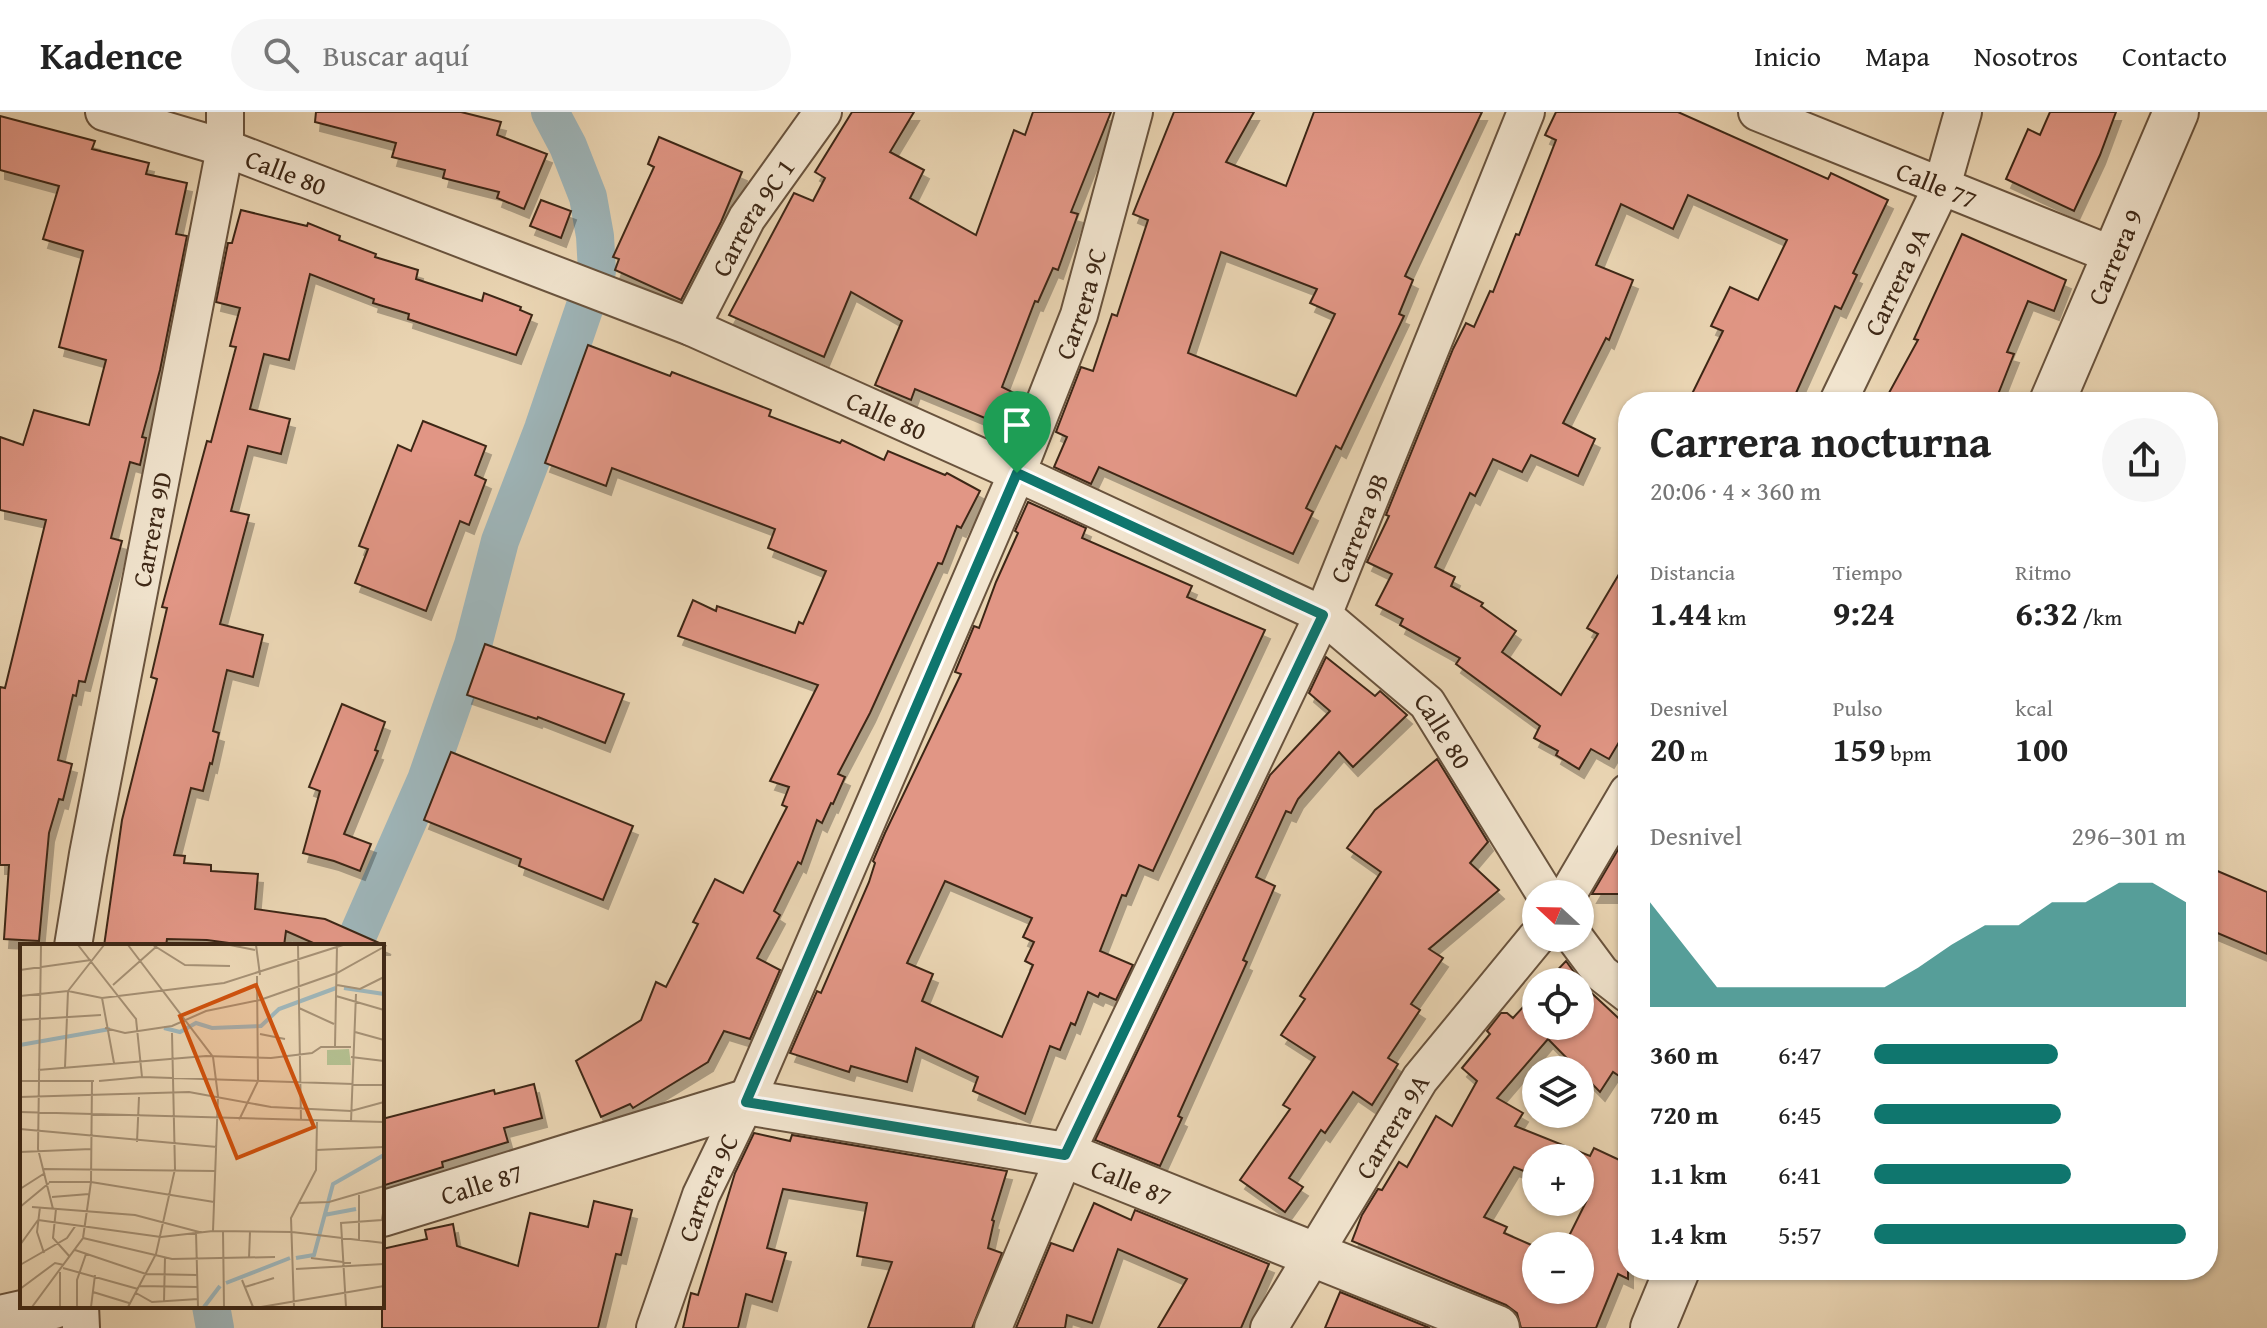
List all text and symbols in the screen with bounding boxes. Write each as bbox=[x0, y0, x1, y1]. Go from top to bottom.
search box bbox=[231, 19, 791, 91]
text: Kadence bbox=[40, 27, 183, 83]
icon: search bbox=[259, 33, 303, 77]
text: Buscar aquí bbox=[323, 33, 469, 77]
text: Inicio bbox=[1754, 35, 1821, 76]
text: Mapa bbox=[1865, 35, 1930, 76]
text: Nosotros bbox=[1974, 35, 2078, 76]
text: Contacto bbox=[2122, 35, 2227, 76]
street label: Calle 80 bbox=[240, 138, 333, 205]
street label: Carrera 9C 1 bbox=[701, 150, 804, 283]
street label: Calle 77 bbox=[1891, 151, 1983, 218]
street label: Carrera 9 bbox=[2076, 203, 2152, 311]
street label: Carrera 9A bbox=[1853, 220, 1939, 342]
street label: Carrera 9C bbox=[1044, 244, 1116, 365]
street label: Calle 80 bbox=[840, 380, 933, 450]
pin bbox=[983, 391, 1051, 473]
icon: arrive bbox=[995, 403, 1039, 447]
text: Carrera nocturna bbox=[1650, 409, 1991, 473]
button: share bbox=[2102, 418, 2186, 502]
street label: Carrera 9B bbox=[1319, 467, 1398, 589]
street label: Carrera 9D bbox=[121, 468, 181, 590]
text: 20:06 · 4 × 360 m bbox=[1650, 471, 1821, 510]
text: Distancia bbox=[1650, 556, 1735, 588]
text: Tiempo bbox=[1833, 556, 1903, 588]
text: Ritmo bbox=[2015, 556, 2071, 588]
text: 1.44 bbox=[1650, 588, 1712, 637]
text: 9:24 bbox=[1833, 588, 1895, 637]
text: 6:32 bbox=[2015, 588, 2078, 637]
text: km bbox=[1712, 601, 1746, 633]
text: /km bbox=[2078, 601, 2122, 633]
street label: Calle 80 bbox=[1407, 681, 1482, 776]
text: Desnivel bbox=[1650, 692, 1728, 724]
text: Pulso bbox=[1833, 692, 1883, 724]
text: kcal bbox=[2015, 692, 2053, 724]
text: 20 bbox=[1650, 724, 1685, 773]
text: 159 bbox=[1833, 724, 1886, 773]
text: 100 bbox=[2015, 724, 2068, 773]
text: m bbox=[1685, 737, 1708, 769]
text: bpm bbox=[1886, 737, 1932, 769]
text: Desnivel bbox=[1650, 816, 1742, 855]
text: 296–301 m bbox=[2072, 816, 2186, 855]
north arrow bbox=[1522, 880, 1594, 952]
map controls bbox=[1522, 880, 1594, 1304]
inset map bbox=[20, 944, 384, 1308]
button: locate bbox=[1522, 968, 1594, 1040]
text: 360 m bbox=[1650, 1035, 1718, 1074]
text: 6:47 bbox=[1778, 1035, 1822, 1074]
button: layers bbox=[1522, 1056, 1594, 1128]
street label: Carrera 9A bbox=[1344, 1066, 1438, 1186]
text: 720 m bbox=[1650, 1095, 1718, 1134]
text: 6:45 bbox=[1778, 1095, 1822, 1134]
street label: Carrera 9C bbox=[667, 1126, 748, 1247]
button: + bbox=[1522, 1144, 1594, 1216]
street label: Calle 87 bbox=[1085, 1148, 1178, 1215]
street label: Calle 87 bbox=[435, 1152, 527, 1214]
text: 1.1 km bbox=[1650, 1155, 1727, 1194]
text: 6:41 bbox=[1778, 1155, 1822, 1194]
text: 1.4 km bbox=[1650, 1215, 1727, 1254]
text: 5:57 bbox=[1778, 1215, 1822, 1254]
button: − bbox=[1522, 1232, 1594, 1304]

